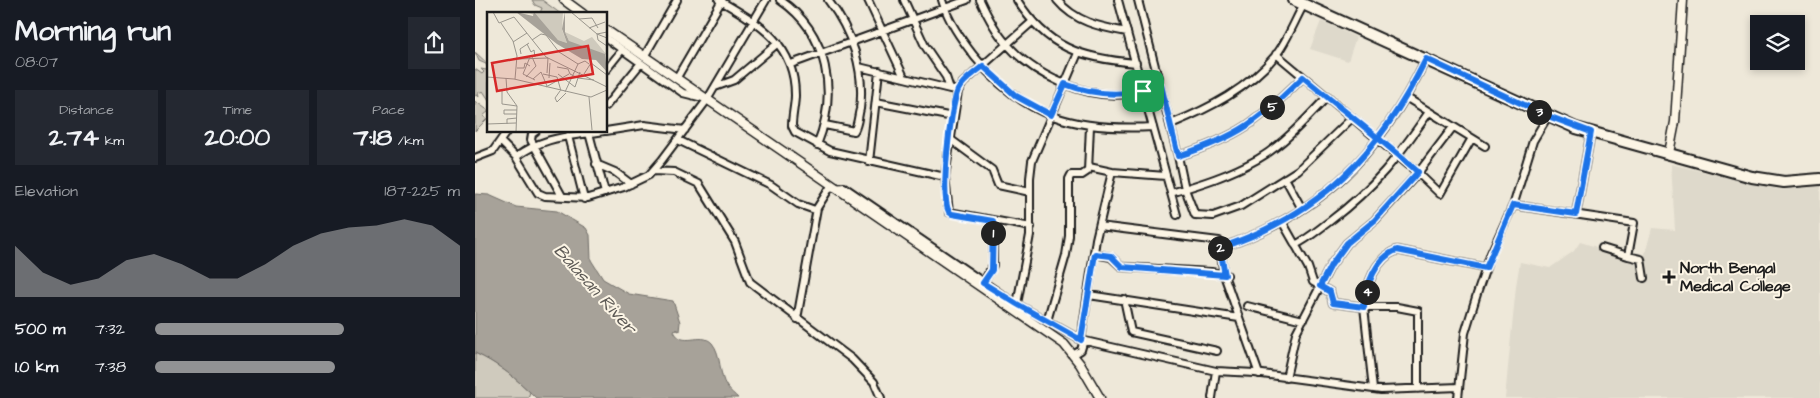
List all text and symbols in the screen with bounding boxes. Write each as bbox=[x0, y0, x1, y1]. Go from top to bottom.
text: Morning run bbox=[15, 12, 171, 51]
inset map bbox=[487, 12, 607, 132]
map controls bbox=[1750, 15, 1805, 70]
button: layers bbox=[1750, 15, 1805, 70]
button: share bbox=[408, 17, 460, 69]
text: 08:07 bbox=[15, 51, 58, 73]
pin bbox=[1122, 70, 1164, 112]
icon: arrive bbox=[1129, 77, 1157, 105]
pin: 5 bbox=[1259, 94, 1285, 120]
text: 5 bbox=[1268, 97, 1277, 117]
text: Distance bbox=[59, 100, 114, 120]
text: Time bbox=[223, 100, 252, 120]
text: Pace bbox=[372, 100, 405, 120]
pin: 3 bbox=[1527, 100, 1551, 124]
text: 3 bbox=[1536, 102, 1543, 122]
text: 2.74 bbox=[49, 120, 99, 155]
text: 20:00 bbox=[205, 120, 270, 155]
text: 7:18 bbox=[353, 120, 392, 155]
text: km bbox=[99, 131, 124, 151]
text: /km bbox=[392, 131, 424, 151]
text: Elevation bbox=[15, 180, 78, 202]
text: 187–225 m bbox=[384, 180, 460, 202]
pin: 1 bbox=[981, 220, 1005, 246]
text: 1 bbox=[993, 223, 994, 243]
pin: 2 bbox=[1207, 236, 1233, 260]
text: 2 bbox=[1216, 238, 1225, 258]
water label: Balasan River bbox=[548, 239, 643, 341]
place label: North Bengal Medical College bbox=[1680, 257, 1791, 299]
marker: North Bengal Medical College bbox=[1662, 270, 1676, 284]
pin: 4 bbox=[1355, 280, 1379, 304]
text: 4 bbox=[1363, 282, 1372, 302]
text: 500 m bbox=[15, 318, 65, 340]
text: 7:32 bbox=[95, 318, 125, 340]
text: 1.0 km bbox=[15, 356, 58, 378]
text: 7:38 bbox=[95, 356, 126, 378]

